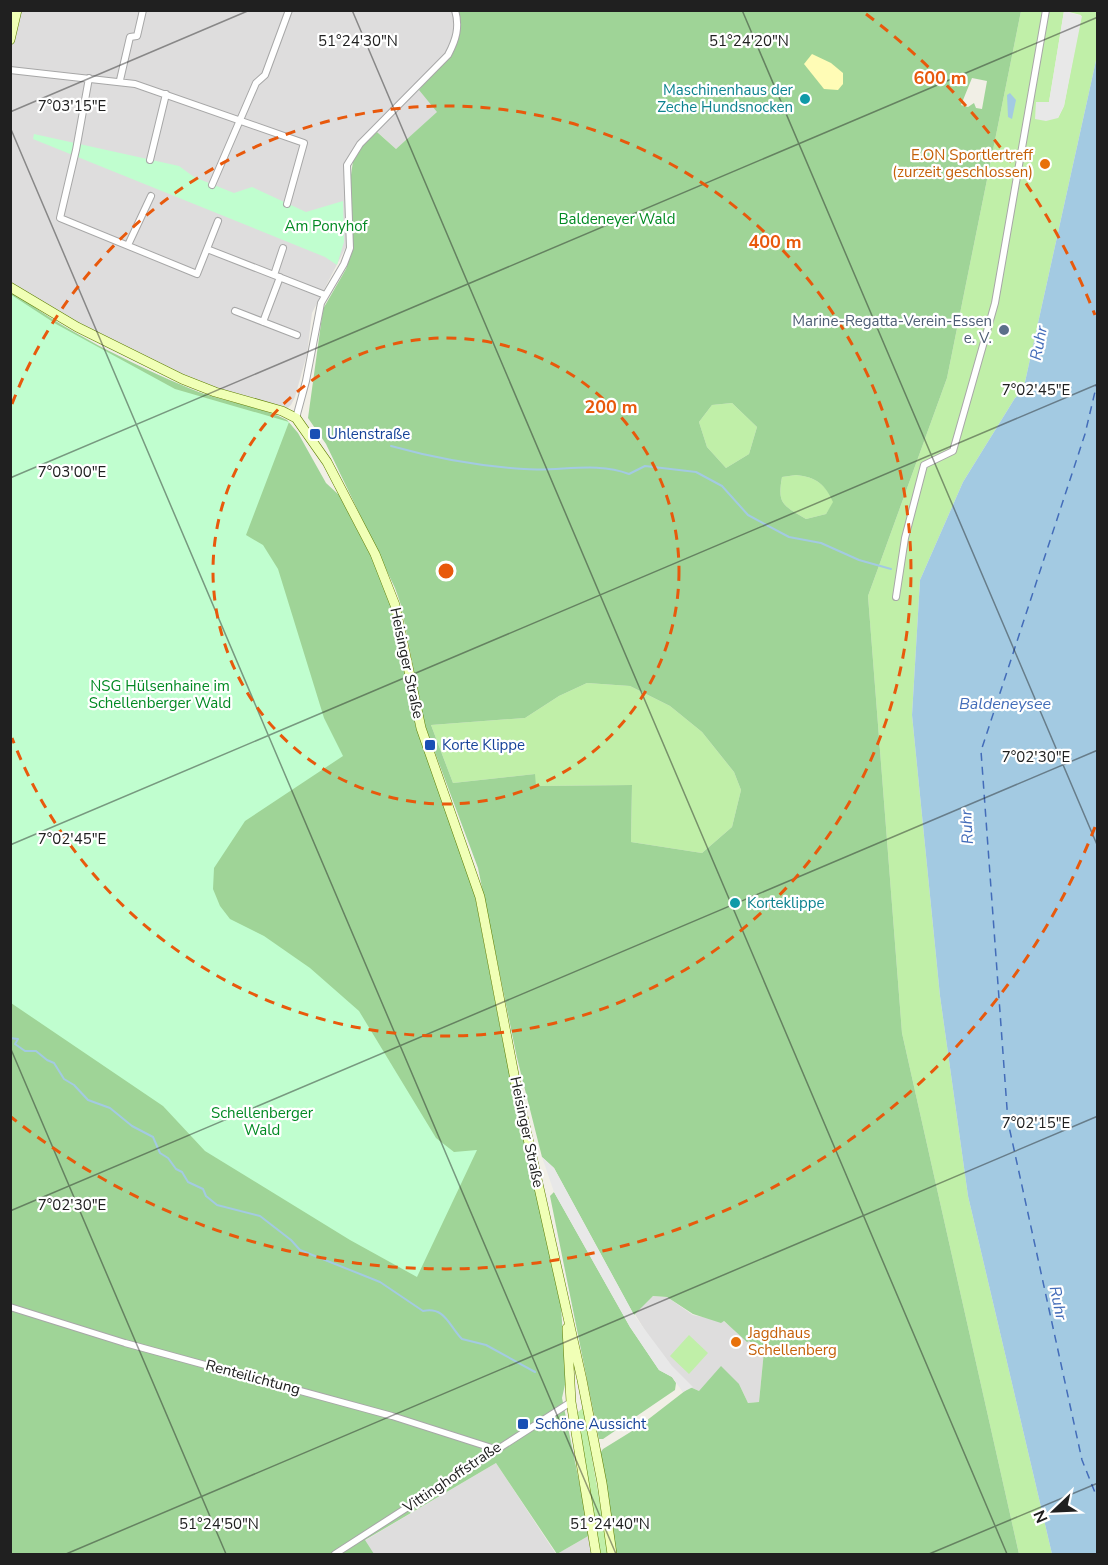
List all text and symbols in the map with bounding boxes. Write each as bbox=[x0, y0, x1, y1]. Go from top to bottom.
text: 51°24'30"N bbox=[318, 31, 398, 51]
text: 51°24'20"N bbox=[709, 31, 789, 51]
text: 600 m bbox=[913, 66, 967, 90]
place label: Maschinenhaus der Zeche Hundsnocken bbox=[657, 80, 794, 117]
marker: Maschinenhaus der Zeche Hundsnocken bbox=[798, 92, 812, 106]
text: 7°03'15"E bbox=[38, 96, 106, 116]
place label: E.ON Sportlertreff (zurzeit geschlossen) bbox=[892, 145, 1034, 182]
marker: E.ON Sportlertreff (zurzeit geschlossen) bbox=[1038, 157, 1052, 171]
park label: Baldeneyer Wald bbox=[558, 209, 676, 229]
park label: Am Ponyhof bbox=[284, 216, 369, 236]
text: 400 m bbox=[748, 230, 802, 254]
place label: Marine-Regatta-Verein-Essen e. V. bbox=[792, 311, 992, 348]
marker: Marine-Regatta-Verein-Essen e. V. bbox=[997, 323, 1011, 337]
water label: Ruhr bbox=[1025, 323, 1053, 362]
text: 7°02'45"E bbox=[1002, 380, 1070, 400]
text: 200 m bbox=[584, 395, 638, 419]
place label: Uhlenstraße bbox=[327, 424, 410, 444]
marker: Uhlenstraße bbox=[308, 427, 322, 441]
text: 7°03'00"E bbox=[38, 462, 106, 482]
centre of rings bbox=[436, 561, 456, 581]
street label: Heisinger Straße bbox=[385, 606, 429, 720]
park label: NSG Hülsenhaine im Schellenberger Wald bbox=[89, 676, 231, 713]
water label: Baldeneysee bbox=[959, 693, 1052, 715]
place label: Korte Klippe bbox=[442, 735, 525, 755]
marker: Korte Klippe bbox=[423, 738, 437, 752]
text: 7°02'30"E bbox=[1002, 747, 1070, 767]
water label: Ruhr bbox=[955, 808, 979, 845]
text: 7°02'45"E bbox=[38, 829, 106, 849]
place label: Korteklippe bbox=[747, 893, 824, 913]
marker: Korteklippe bbox=[728, 896, 742, 910]
street label: Heisinger Straße bbox=[505, 1075, 549, 1189]
park label: Schellenberger Wald bbox=[211, 1103, 314, 1140]
text: 7°02'15"E bbox=[1002, 1113, 1070, 1133]
text: 7°02'30"E bbox=[38, 1195, 106, 1215]
water label: Ruhr bbox=[1044, 1284, 1073, 1323]
place label: Jagdhaus Schellenberg bbox=[747, 1323, 837, 1360]
marker: Jagdhaus Schellenberg bbox=[729, 1335, 743, 1349]
street label: Renteilichtung bbox=[203, 1355, 303, 1399]
place label: Schöne Aussicht bbox=[535, 1414, 647, 1434]
marker: Schöne Aussicht bbox=[516, 1417, 530, 1431]
street label: Vittinghoffstraße bbox=[398, 1437, 505, 1518]
north arrow bbox=[1024, 1481, 1084, 1541]
text: N bbox=[1029, 1507, 1054, 1526]
text: 51°24'50"N bbox=[179, 1514, 259, 1534]
text: 51°24'40"N bbox=[570, 1514, 650, 1534]

